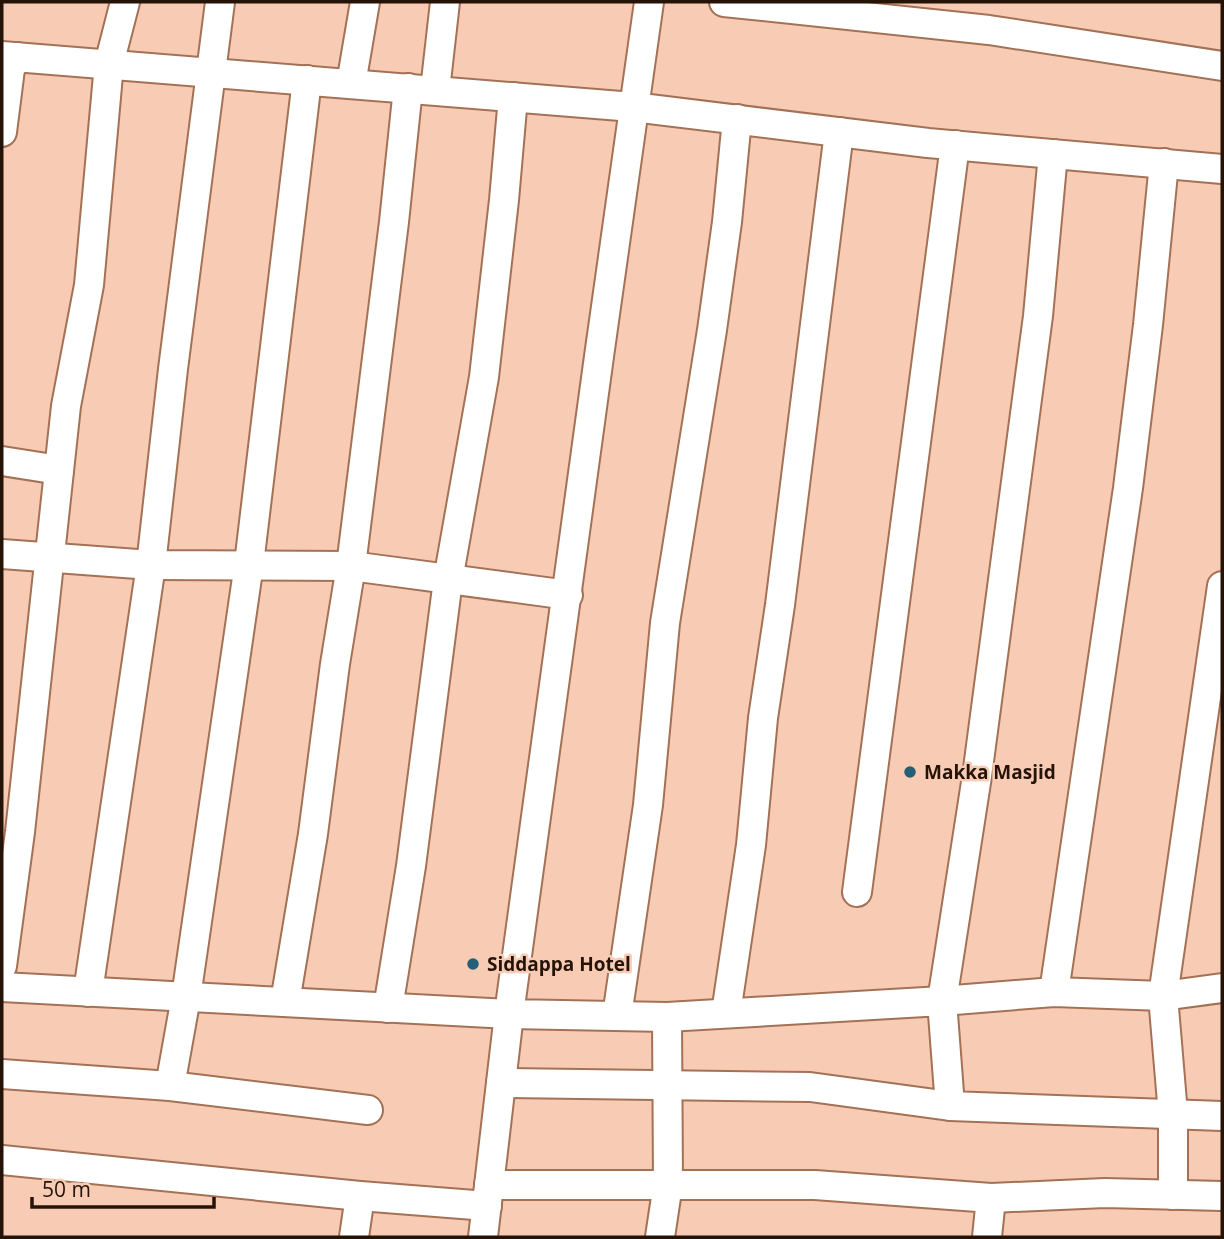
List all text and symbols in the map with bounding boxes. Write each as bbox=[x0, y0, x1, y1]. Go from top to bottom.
place label: Makka Masjid bbox=[924, 759, 1056, 785]
marker: Makka Masjid bbox=[902, 764, 918, 780]
place label: Siddappa Hotel bbox=[487, 951, 631, 977]
marker: Siddappa Hotel bbox=[465, 956, 481, 972]
scale bar bbox=[32, 1166, 214, 1210]
text: 50 m bbox=[42, 1175, 91, 1203]

